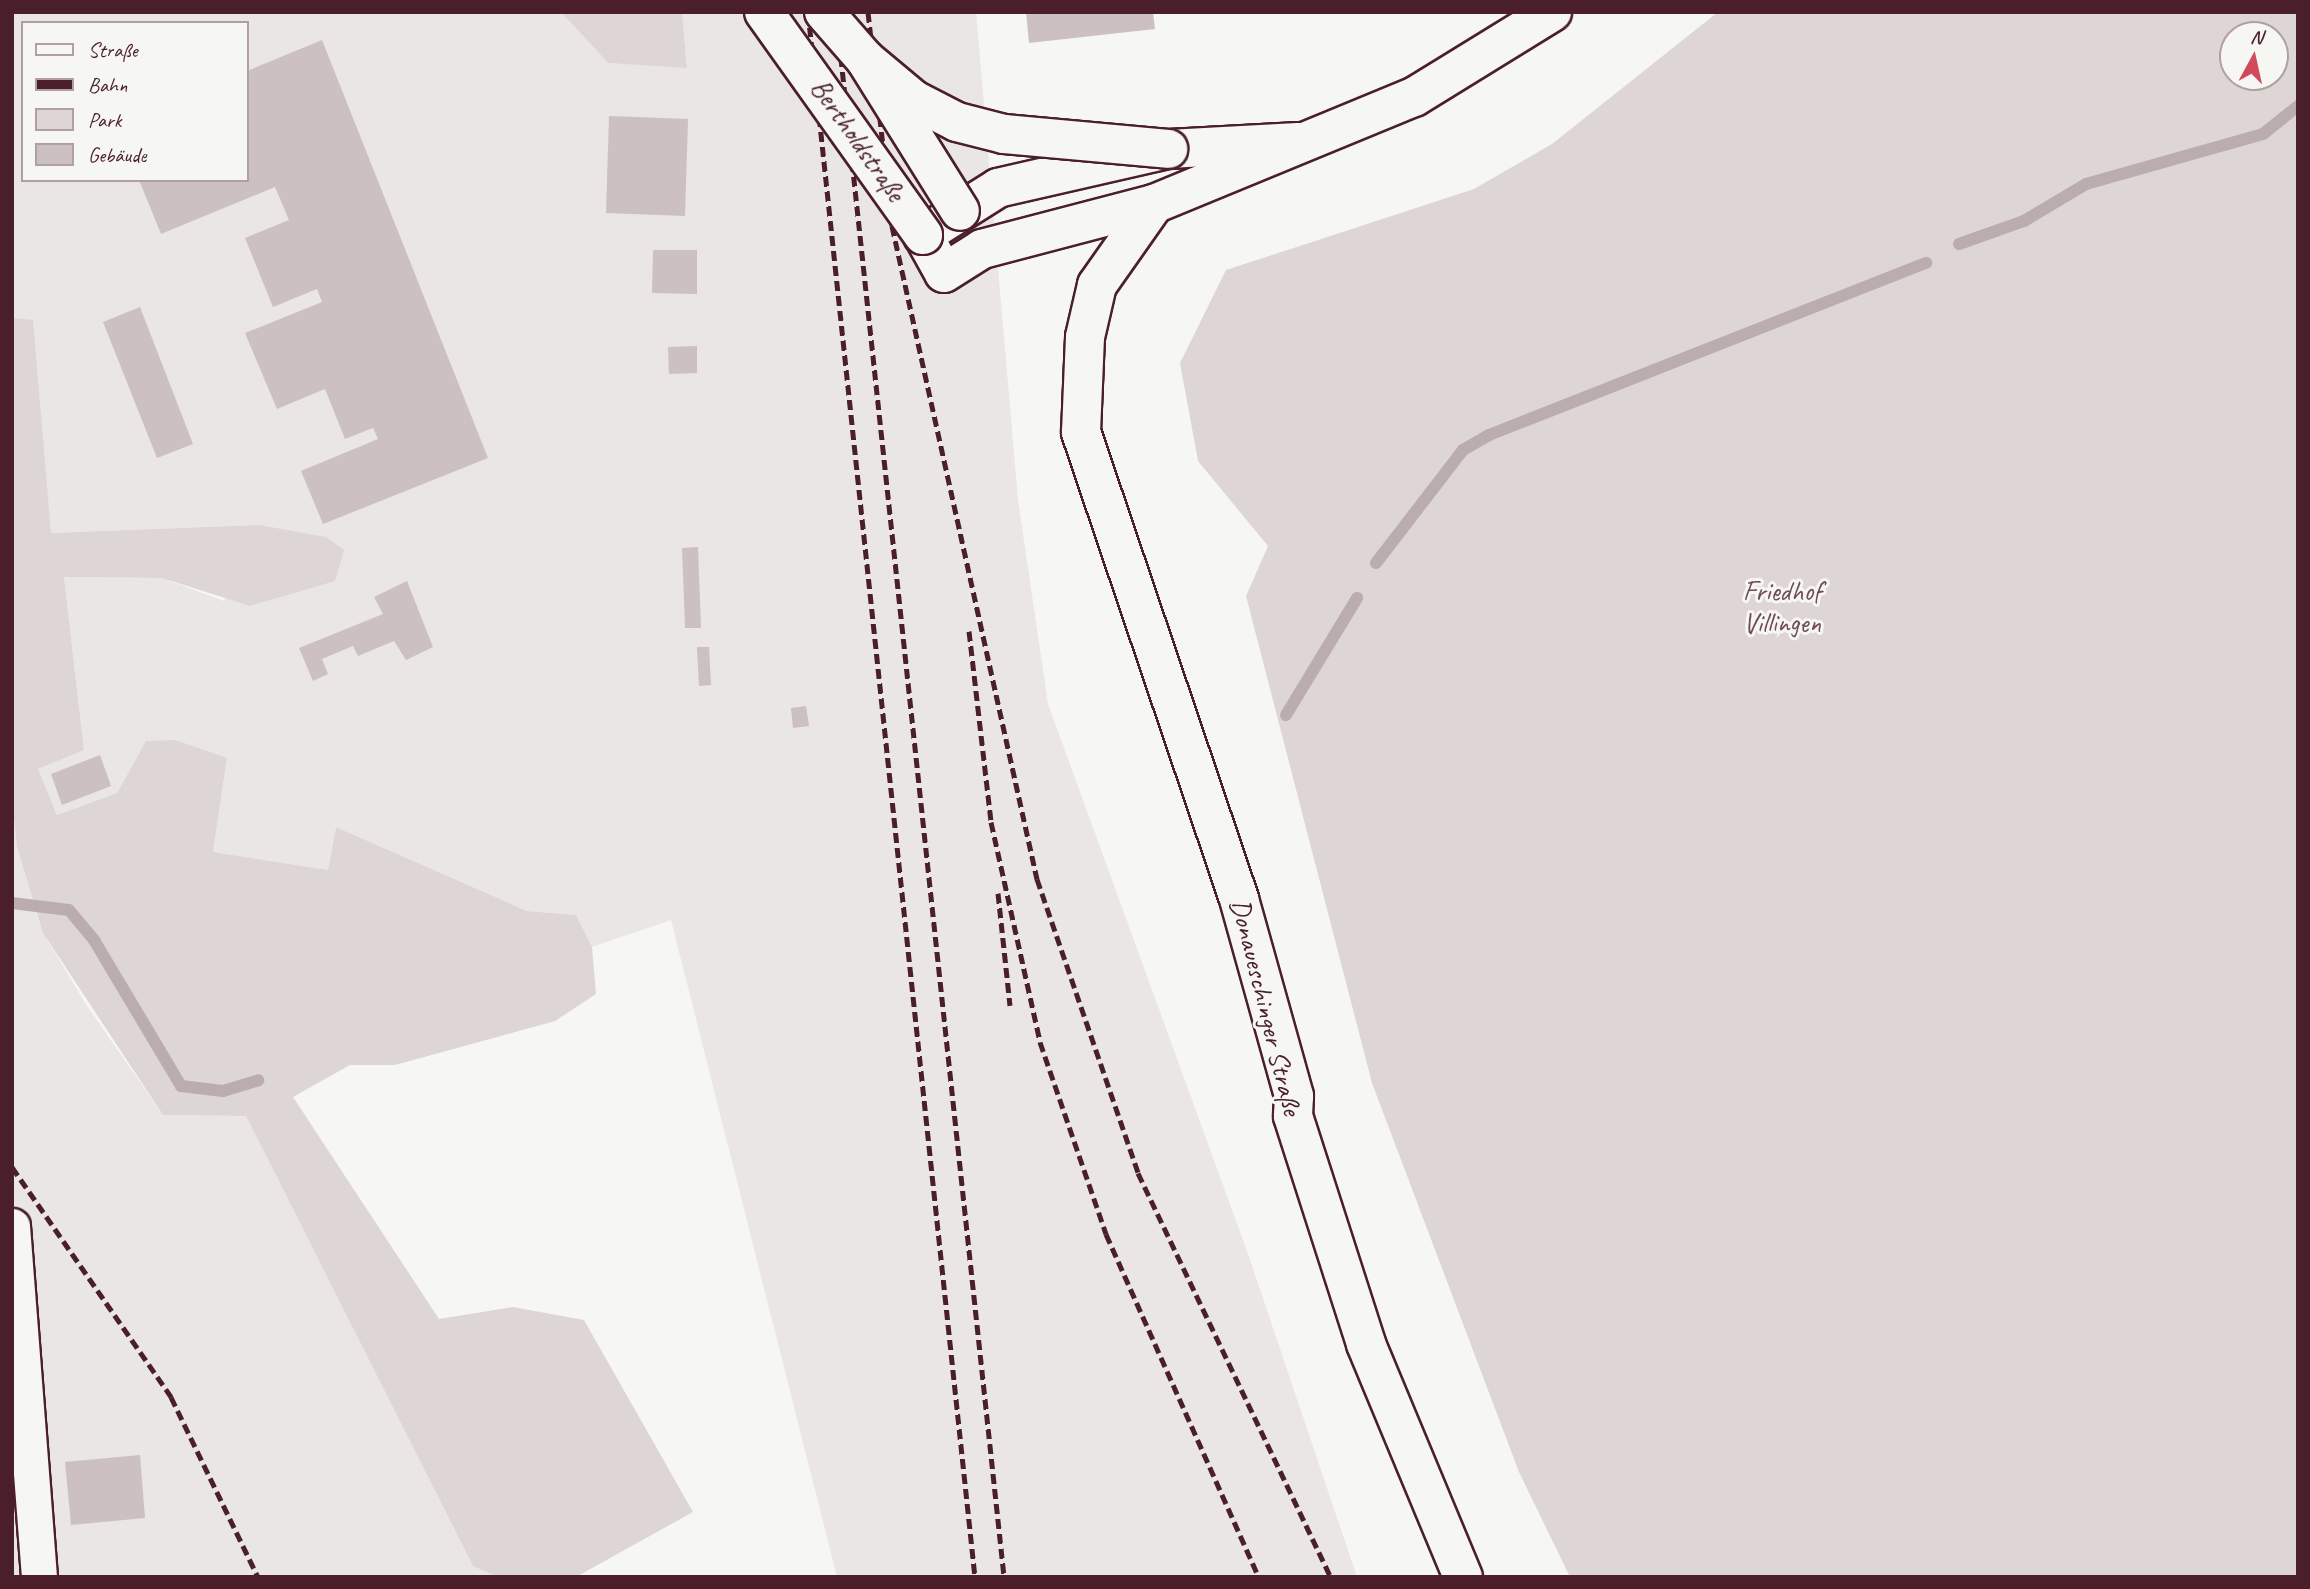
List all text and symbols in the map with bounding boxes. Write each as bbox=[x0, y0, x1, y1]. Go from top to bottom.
legend bbox=[21, 21, 248, 182]
north arrow bbox=[2219, 21, 2289, 91]
text: N bbox=[2249, 24, 2264, 50]
text: Straße bbox=[88, 37, 138, 63]
text: Bahn bbox=[88, 72, 127, 98]
street label: Bertholdstraße bbox=[804, 72, 912, 208]
text: Park bbox=[88, 107, 121, 133]
text: Gebäude bbox=[88, 142, 146, 168]
park label: Friedhof Villingen bbox=[1743, 574, 1821, 640]
street label: Donaueschinger Straße bbox=[1223, 895, 1309, 1119]

